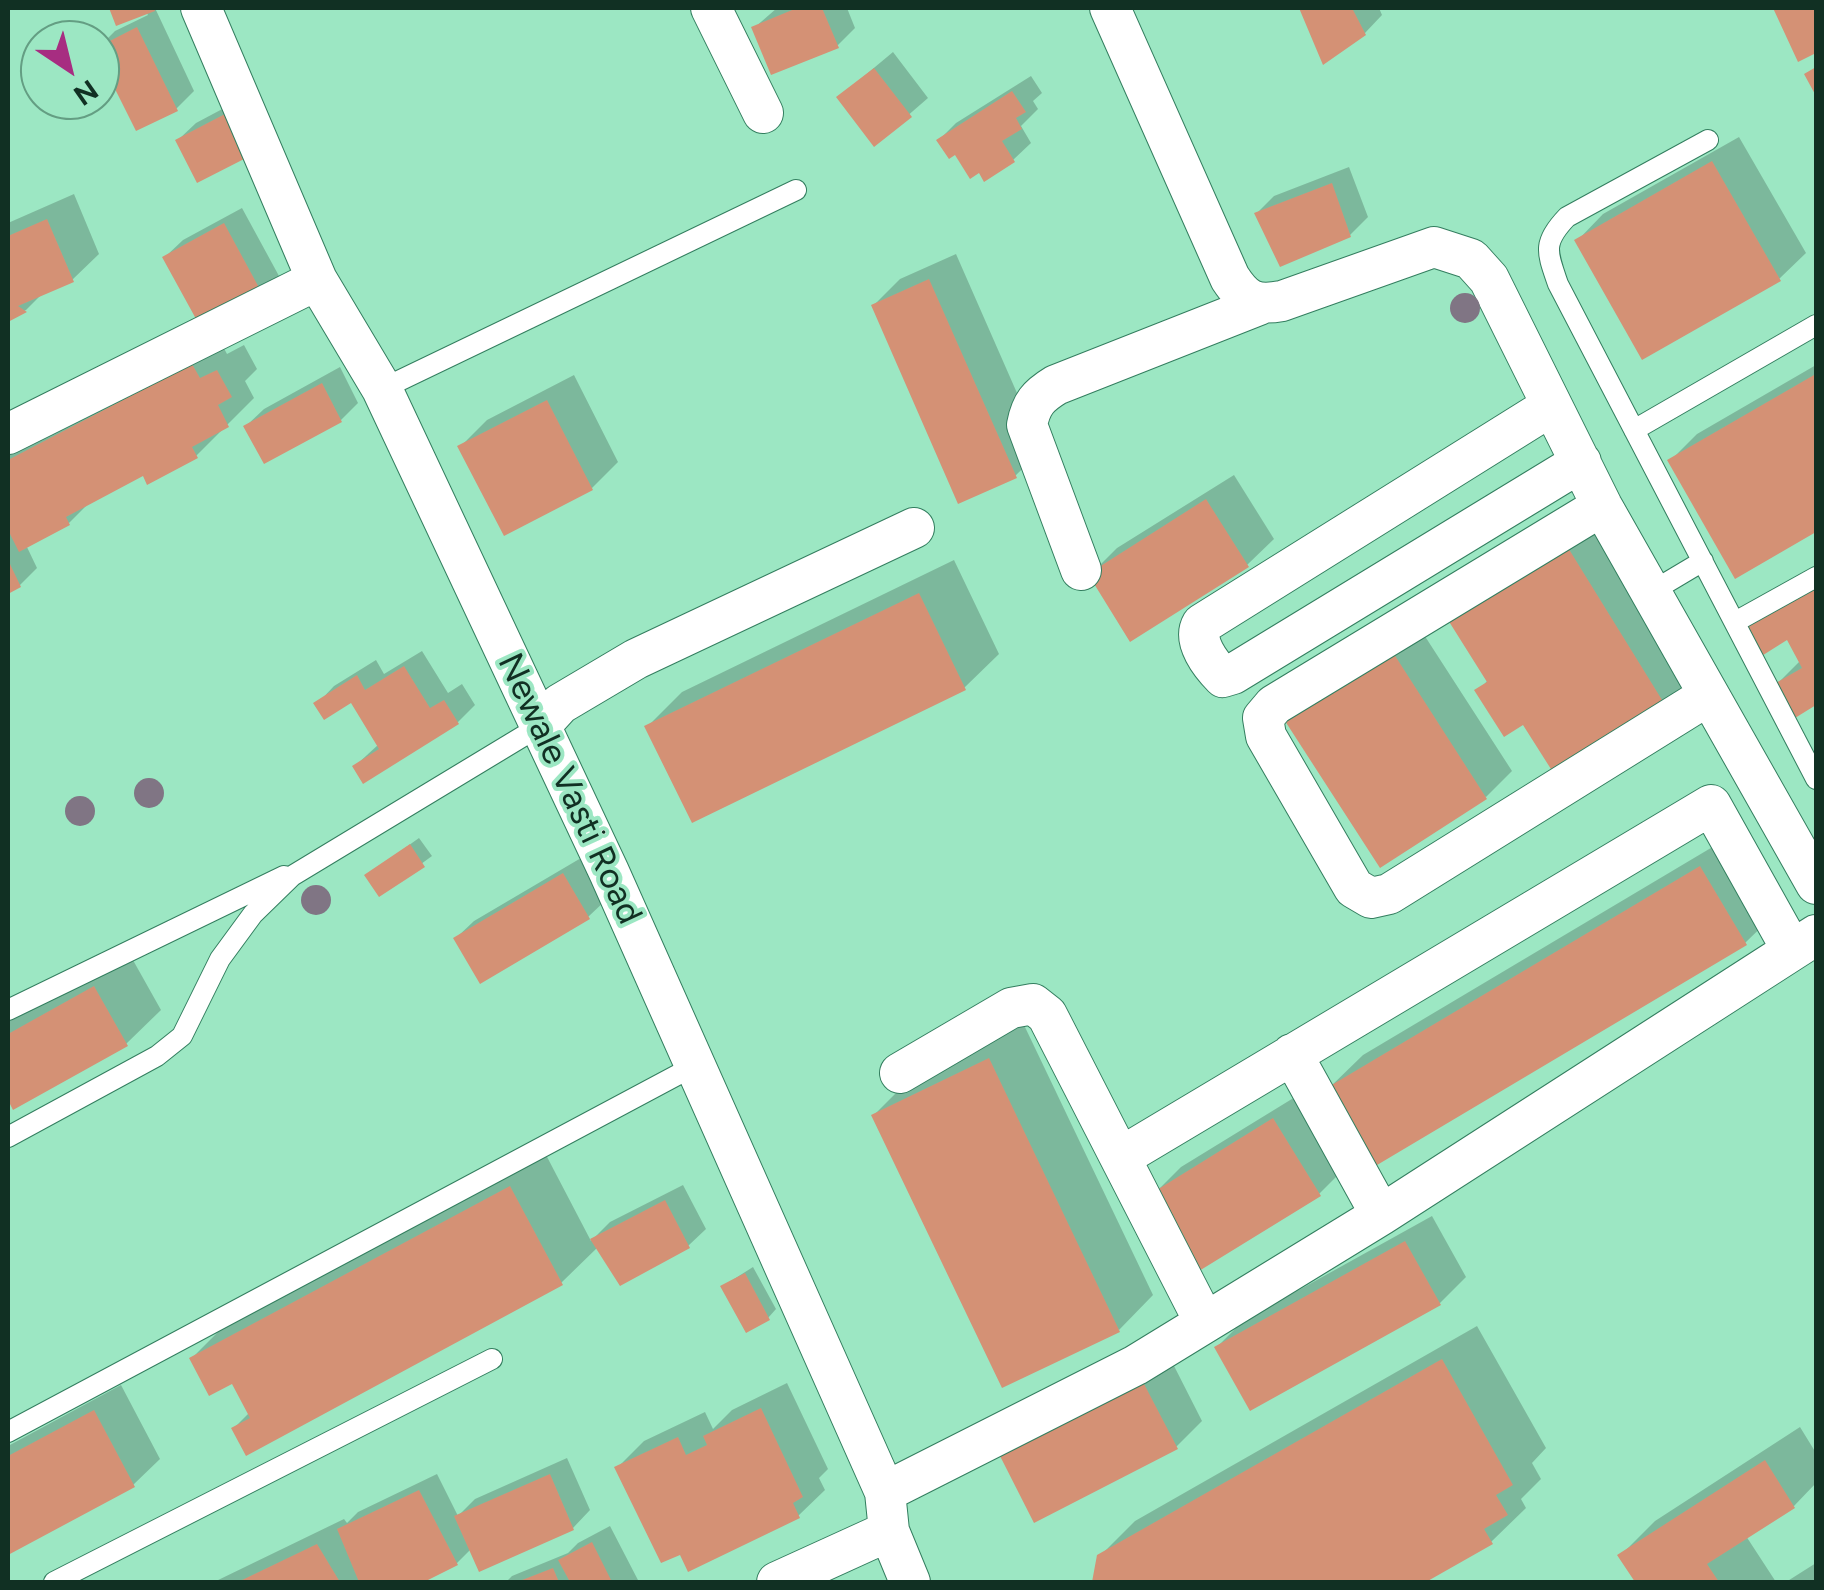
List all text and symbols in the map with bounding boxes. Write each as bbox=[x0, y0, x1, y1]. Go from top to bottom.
north arrow bbox=[20, 20, 120, 120]
text: N bbox=[67, 73, 105, 113]
street label: Newale Vasti Road bbox=[488, 647, 650, 931]

